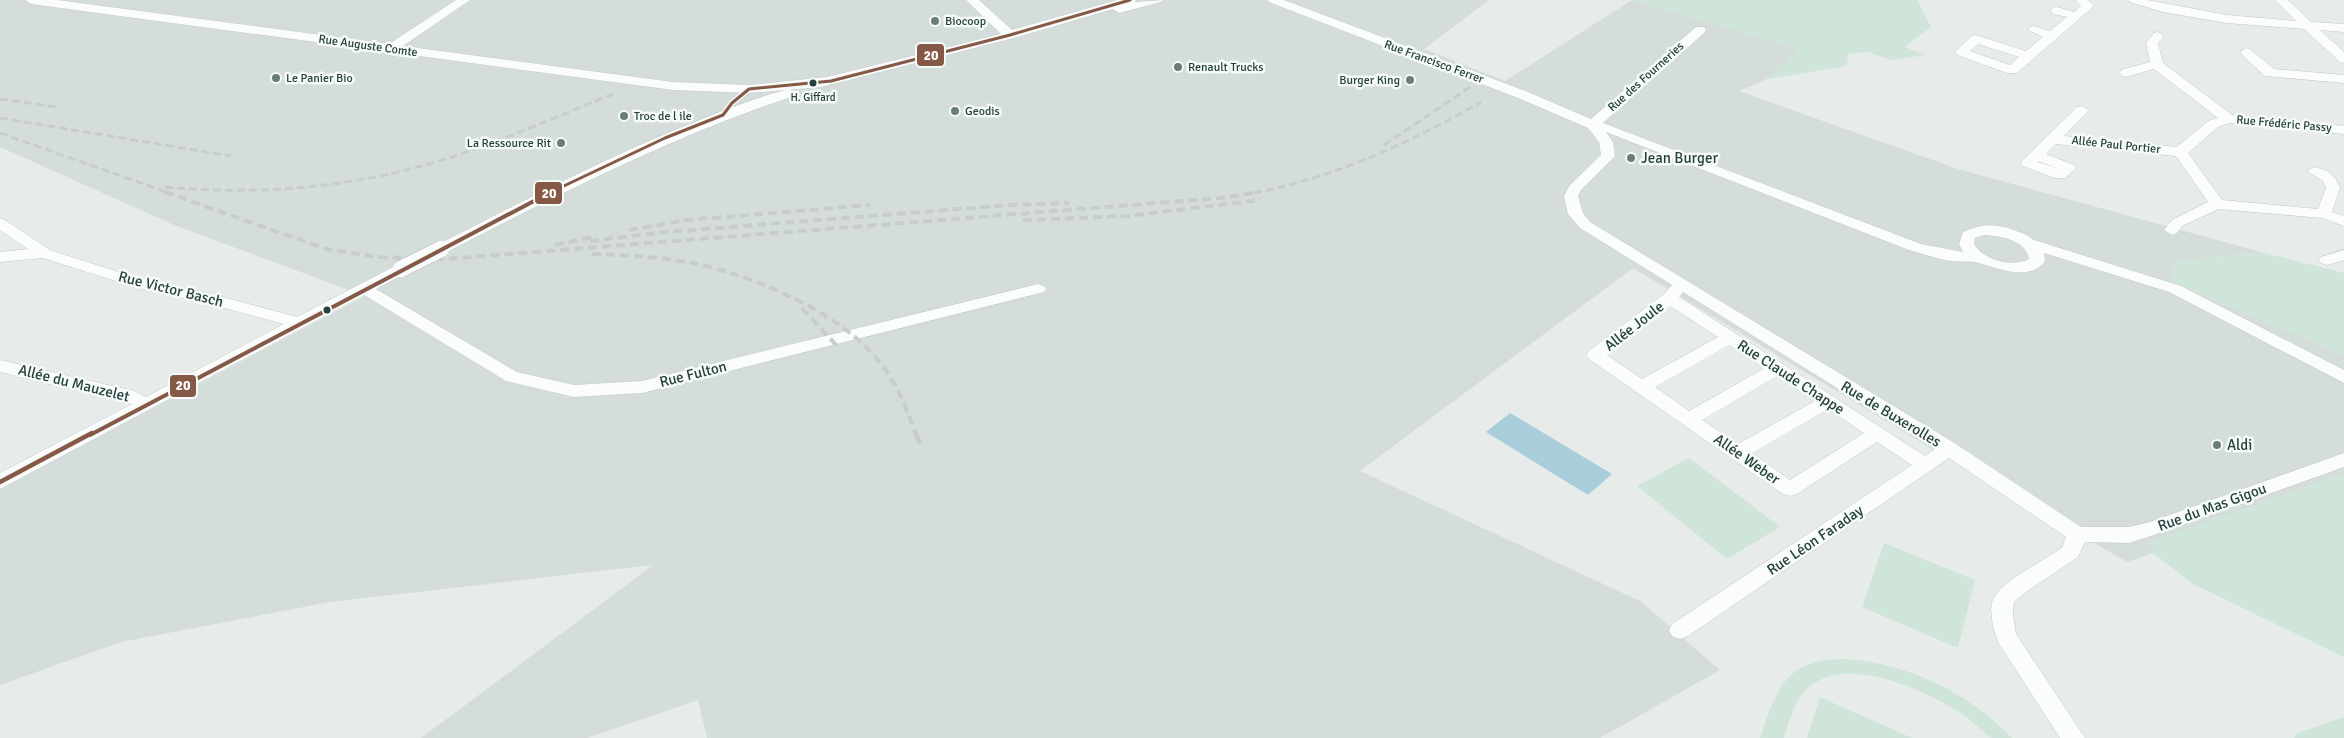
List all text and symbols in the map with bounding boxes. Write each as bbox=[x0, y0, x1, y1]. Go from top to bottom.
place label: Biocoop bbox=[945, 14, 986, 29]
marker: Biocoop bbox=[929, 15, 941, 27]
street label: Rue Auguste Comte bbox=[318, 32, 418, 60]
street label: Rue Francisco Ferrer bbox=[1382, 37, 1486, 87]
street label: Rue des Fourneries bbox=[1605, 39, 1687, 115]
line badge: 20 bbox=[916, 43, 945, 67]
text: 20 bbox=[923, 47, 939, 64]
place label: Renault Trucks bbox=[1188, 60, 1264, 75]
marker: Renault Trucks bbox=[1172, 61, 1184, 73]
place label: Le Panier Bio bbox=[286, 71, 353, 86]
marker: Le Panier Bio bbox=[270, 72, 282, 84]
place label: Burger King bbox=[1339, 73, 1400, 88]
marker: Burger King bbox=[1404, 74, 1416, 86]
marker: H. Giffard bbox=[808, 78, 818, 88]
place label: H. Giffard bbox=[790, 91, 836, 104]
place label: Geodis bbox=[965, 104, 1000, 119]
marker: Geodis bbox=[949, 105, 961, 117]
place label: Troc de l ile bbox=[634, 109, 692, 124]
marker: Troc de l ile bbox=[618, 110, 630, 122]
street label: Rue Frédéric Passy bbox=[2236, 112, 2333, 136]
street label: Allée Paul Portier bbox=[2071, 133, 2162, 157]
place label: La Ressource Rit bbox=[467, 136, 551, 151]
marker: La Ressource Rit bbox=[555, 137, 567, 149]
place label: Jean Burger bbox=[1641, 149, 1718, 167]
marker: Jean Burger bbox=[1625, 152, 1637, 164]
line badge: 20 bbox=[534, 181, 563, 205]
text: 20 bbox=[541, 185, 557, 202]
street label: Rue Victor Basch bbox=[117, 267, 225, 311]
street label: Allée Joule bbox=[1601, 297, 1667, 355]
unlabelled marker bbox=[322, 305, 332, 315]
street label: Rue Claude Chappe bbox=[1734, 336, 1848, 418]
street label: Rue Fulton bbox=[658, 357, 728, 391]
street label: Allée du Mauzelet bbox=[16, 360, 132, 406]
line badge: 20 bbox=[169, 374, 197, 398]
text: 20 bbox=[175, 377, 191, 394]
street label: Rue de Buxerolles bbox=[1838, 377, 1945, 451]
street label: Allée Weber bbox=[1711, 430, 1784, 489]
place label: Aldi bbox=[2227, 436, 2252, 454]
marker: Aldi bbox=[2211, 439, 2223, 451]
street label: Rue du Mas Gigou bbox=[2155, 479, 2269, 535]
street label: Rue Léon Faraday bbox=[1763, 501, 1867, 579]

